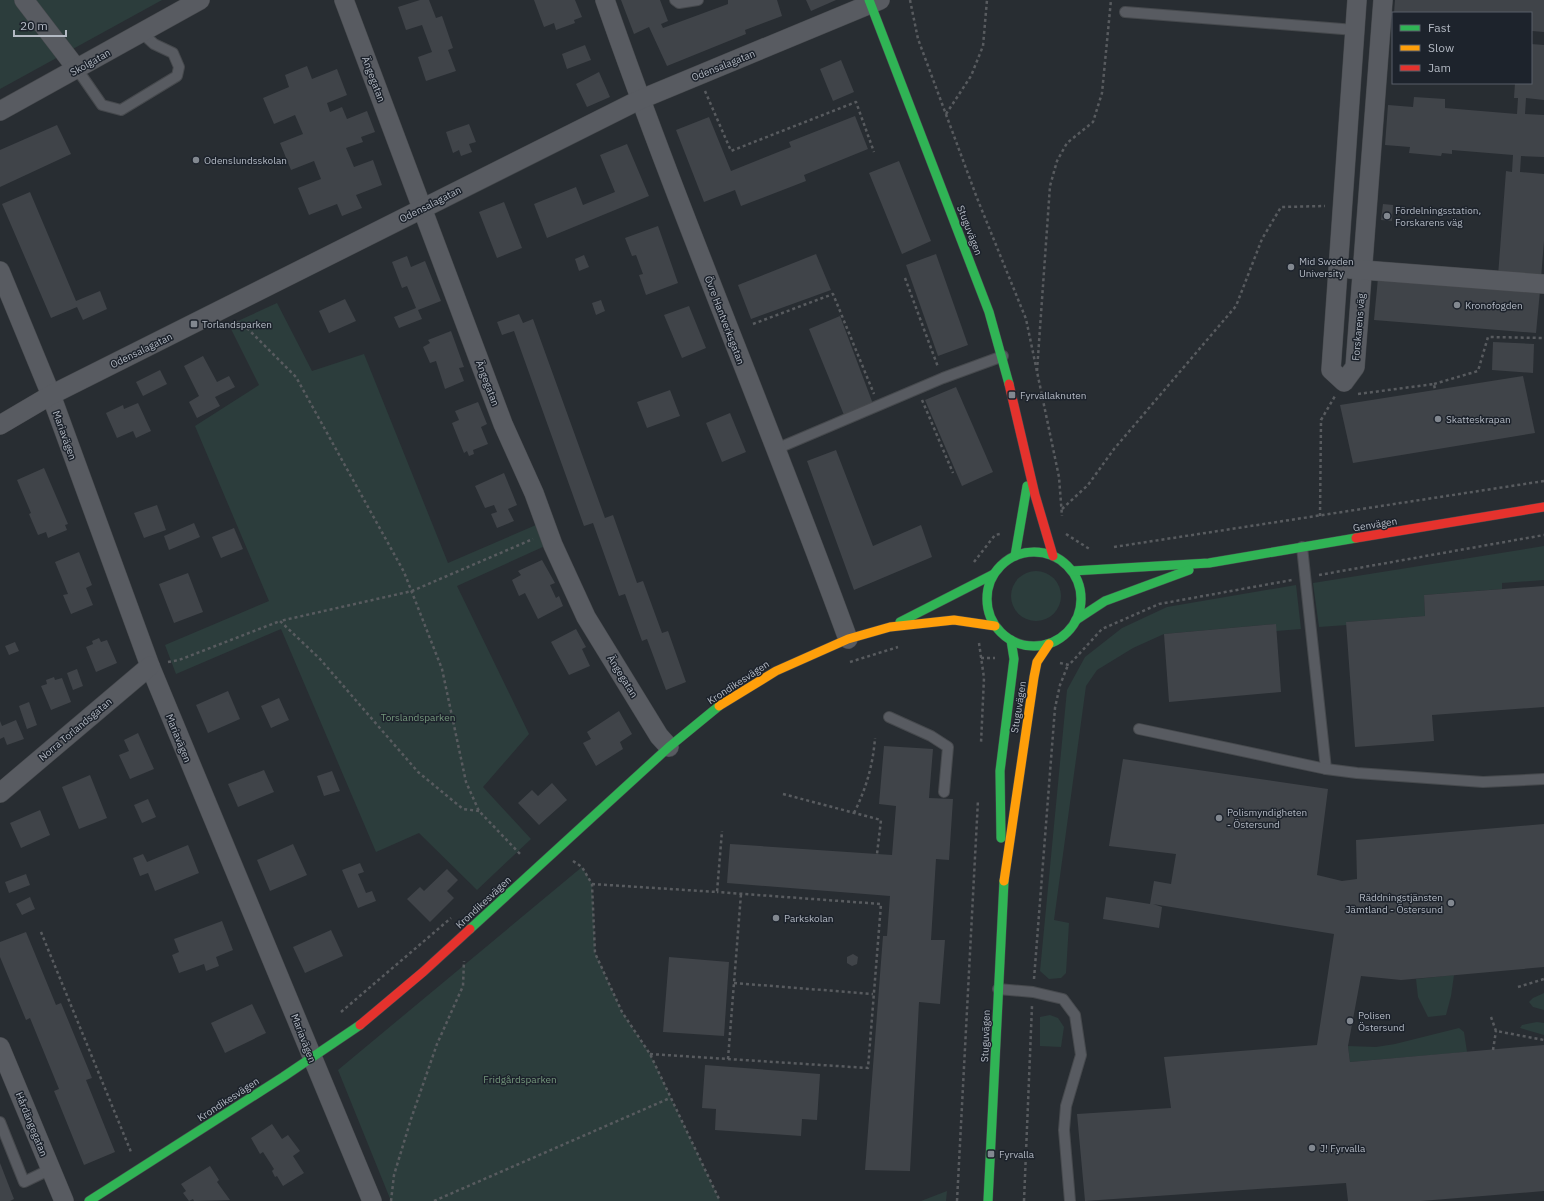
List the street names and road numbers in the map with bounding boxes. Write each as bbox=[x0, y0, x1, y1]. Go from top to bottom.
street label: Skolgatan bbox=[68, 46, 113, 79]
street label: Odensalagatan bbox=[689, 47, 757, 84]
street label: Ängegatan bbox=[359, 54, 388, 104]
street label: Odensalagatan bbox=[397, 183, 463, 226]
street label: Stuguvägen bbox=[954, 203, 985, 257]
street label: Övre Hantverksgatan bbox=[702, 274, 747, 366]
street label: Forskarens väg bbox=[1349, 292, 1368, 361]
street label: Odensalagatan bbox=[108, 330, 174, 371]
street label: Ängegatan bbox=[473, 358, 502, 408]
street label: Mariavägen bbox=[50, 409, 79, 462]
street label: Genvägen bbox=[1352, 515, 1398, 534]
street label: Ängegatan bbox=[604, 653, 641, 700]
street label: Krondikesvägen bbox=[705, 658, 772, 707]
street label: Stuguvägen bbox=[1008, 680, 1029, 734]
street label: Norra Torlandsgatan bbox=[36, 695, 115, 764]
street label: Mariavägen bbox=[163, 712, 194, 764]
street label: Krondikesvägen bbox=[453, 873, 514, 931]
street label: Stuguvägen bbox=[978, 1010, 993, 1062]
street label: Mariavägen bbox=[288, 1012, 319, 1065]
street label: Krondikesvägen bbox=[195, 1075, 262, 1124]
street label: Hårdängegatan bbox=[13, 1090, 50, 1158]

